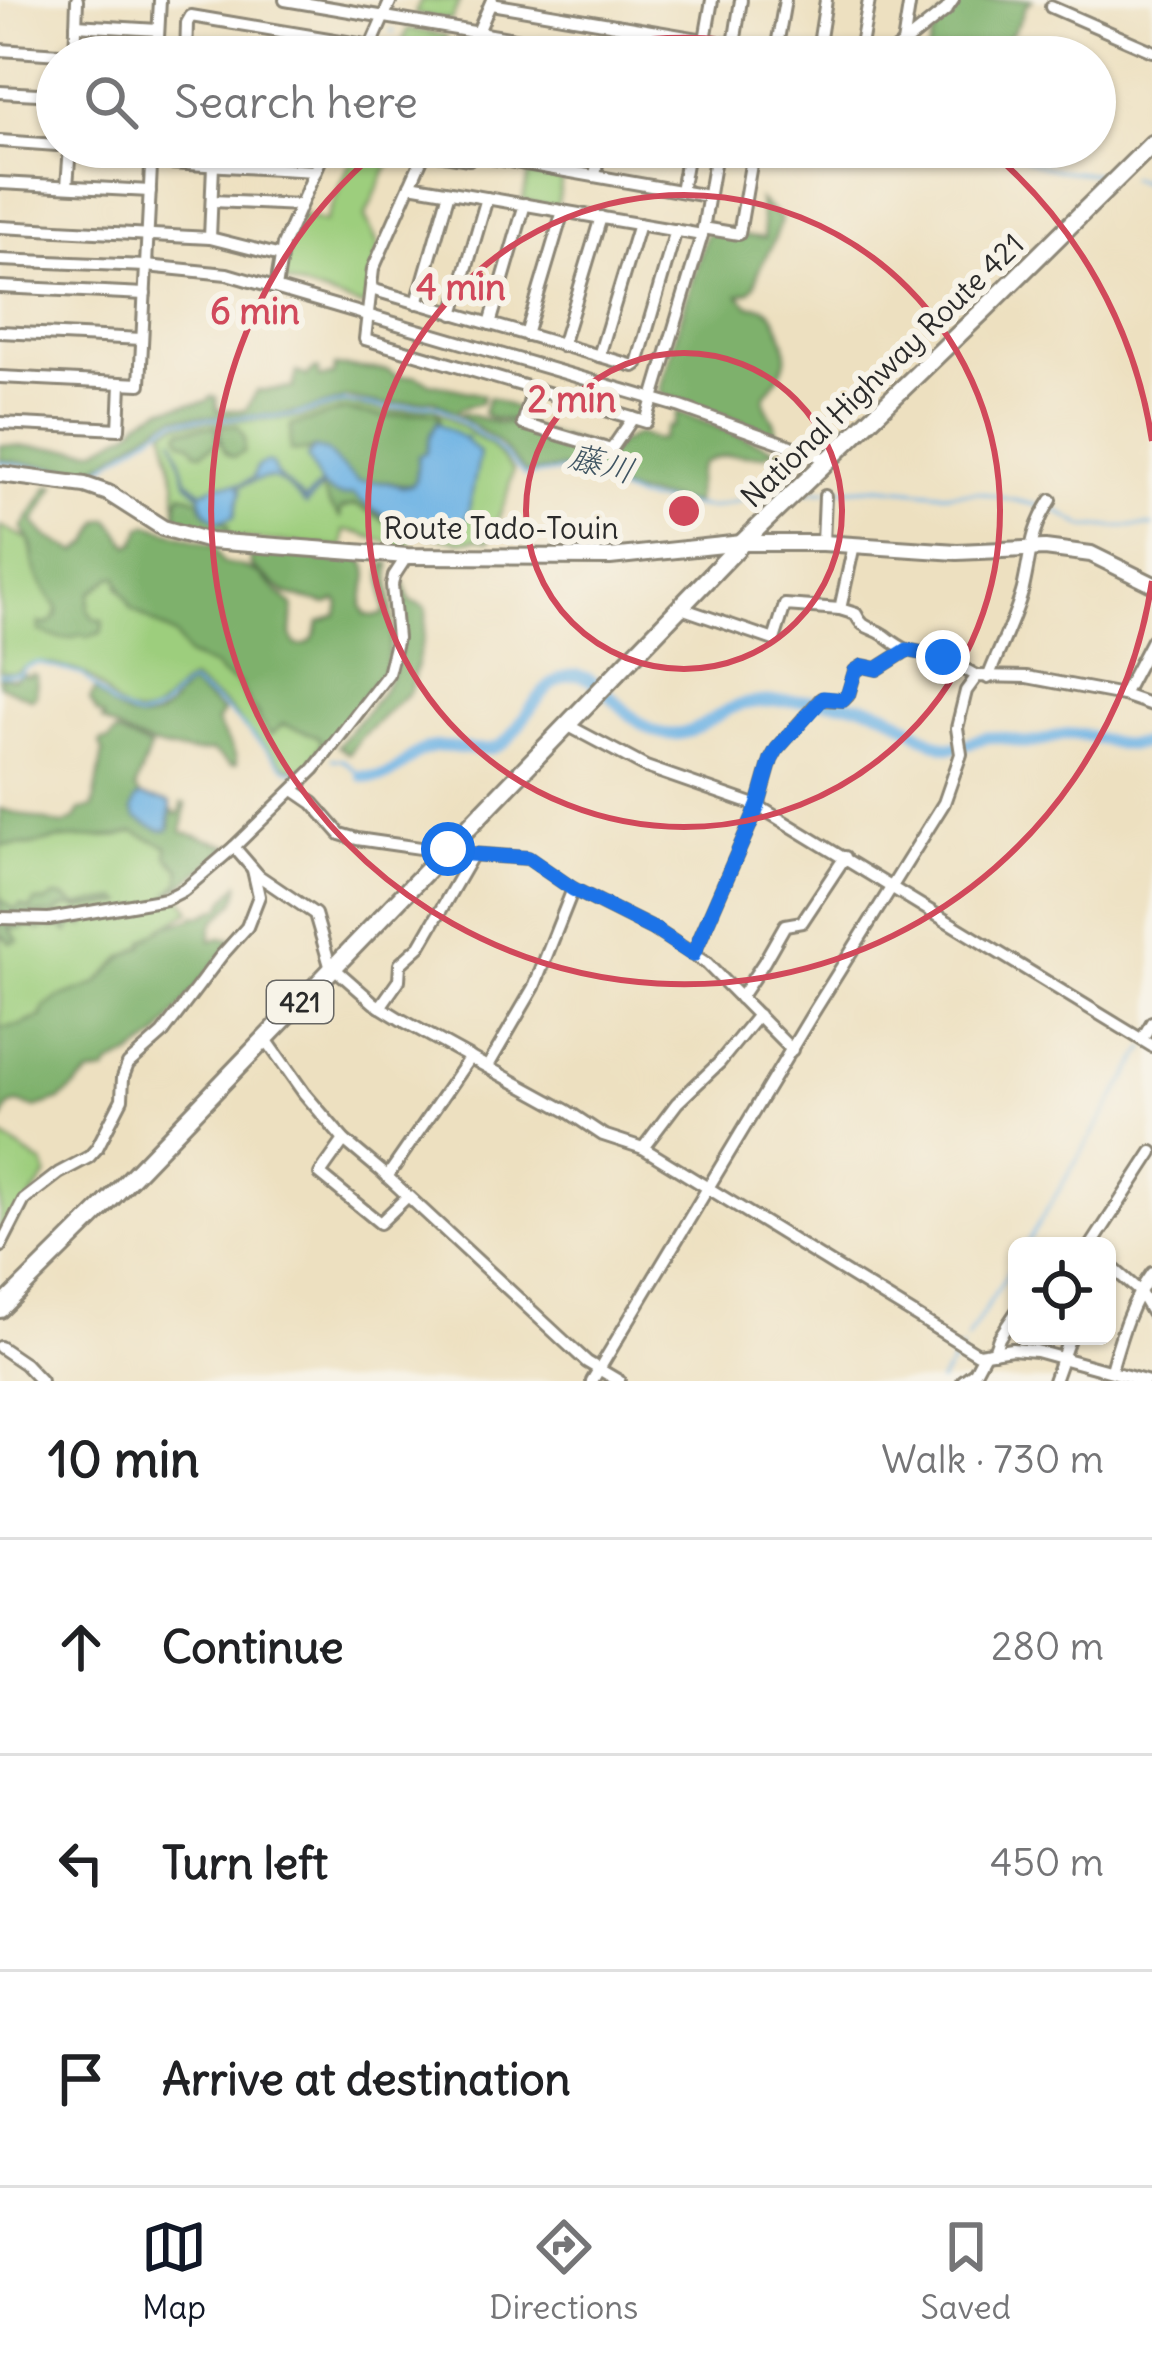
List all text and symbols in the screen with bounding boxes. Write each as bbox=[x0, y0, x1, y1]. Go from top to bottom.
search box bbox=[36, 36, 1116, 168]
icon: search bbox=[78, 69, 144, 135]
text: Search here bbox=[174, 74, 418, 130]
street label: National Highway Route 421 bbox=[733, 225, 1031, 515]
text: 4 min bbox=[416, 265, 506, 310]
text: 6 min bbox=[210, 289, 300, 334]
text: 2 min bbox=[528, 377, 617, 422]
water label: 藤川 bbox=[565, 434, 639, 492]
centre of rings bbox=[663, 490, 705, 532]
street label: Route Tado-Touin bbox=[383, 509, 619, 547]
route end bbox=[916, 630, 970, 684]
route start bbox=[421, 822, 475, 876]
road number: 421 bbox=[267, 981, 333, 1023]
map controls bbox=[1008, 1237, 1116, 1345]
button: locate bbox=[1008, 1237, 1116, 1345]
text: 10 min bbox=[48, 1427, 200, 1491]
text: Walk · 730 m bbox=[881, 1435, 1104, 1484]
icon: ahead bbox=[48, 1614, 114, 1680]
text: Continue bbox=[162, 1619, 344, 1675]
text: 280 m bbox=[991, 1622, 1104, 1671]
icon: left bbox=[48, 1830, 114, 1896]
text: Turn left bbox=[162, 1835, 328, 1891]
text: 450 m bbox=[990, 1838, 1104, 1887]
icon: arrive bbox=[48, 2046, 114, 2112]
text: Arrive at destination bbox=[162, 2051, 571, 2107]
tab: Map bbox=[141, 2214, 207, 2328]
tab: Directions bbox=[489, 2214, 638, 2328]
tab: Saved bbox=[921, 2214, 1011, 2328]

